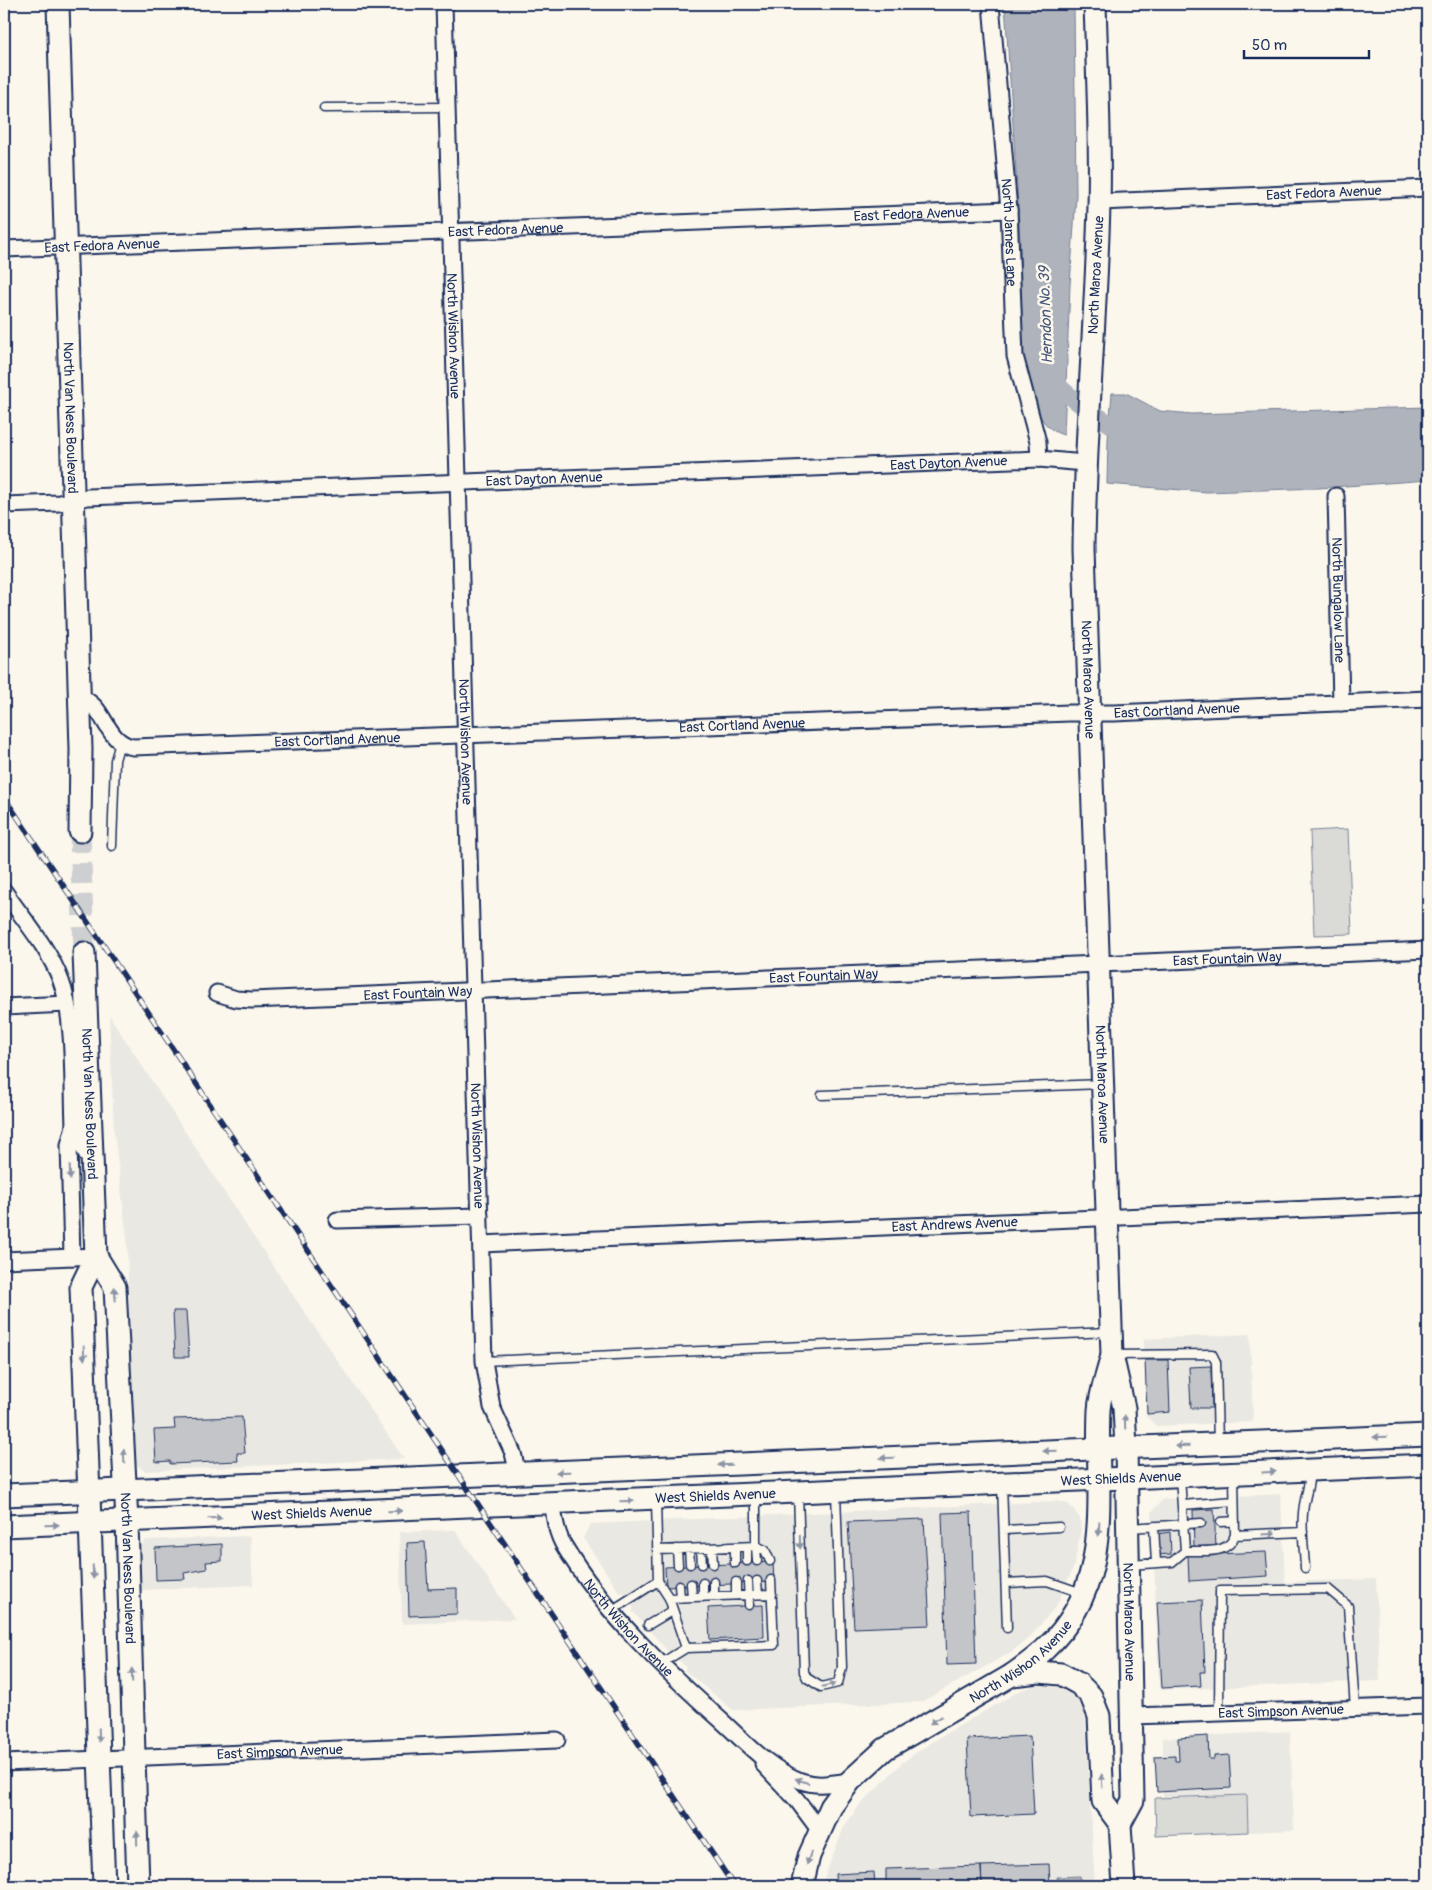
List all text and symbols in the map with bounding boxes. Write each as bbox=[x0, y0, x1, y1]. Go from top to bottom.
scale bar bbox=[1244, 28, 1370, 60]
text: 50 m bbox=[1252, 36, 1287, 55]
street label: North James Lane bbox=[998, 178, 1021, 287]
street label: East Fedora Avenue bbox=[1266, 181, 1382, 203]
street label: East Fedora Avenue bbox=[853, 203, 969, 225]
street label: North Maroa Avenue bbox=[1084, 215, 1108, 335]
street label: East Fedora Avenue bbox=[448, 219, 564, 240]
street label: East Fedora Avenue bbox=[44, 234, 160, 256]
water label: Herndon No. 39 bbox=[1035, 265, 1057, 364]
street label: North Wishon Avenue bbox=[443, 273, 464, 399]
street label: North Van Ness Boulevard bbox=[60, 342, 82, 494]
street label: East Dayton Avenue bbox=[890, 452, 1008, 473]
street label: East Dayton Avenue bbox=[485, 468, 603, 490]
street label: North Bungalow Lane bbox=[1328, 537, 1349, 663]
street label: North Maroa Avenue bbox=[1078, 620, 1099, 739]
street label: North Wishon Avenue bbox=[455, 678, 476, 805]
street label: East Cortland Avenue bbox=[1113, 699, 1240, 722]
street label: East Cortland Avenue bbox=[679, 714, 805, 736]
street label: East Cortland Avenue bbox=[274, 729, 401, 750]
street label: East Fountain Way bbox=[1172, 948, 1282, 969]
street label: East Fountain Way bbox=[769, 965, 878, 987]
street label: East Fountain Way bbox=[363, 982, 473, 1004]
street label: North Maroa Avenue bbox=[1092, 1025, 1113, 1144]
street label: North Van Ness Boulevard bbox=[78, 1028, 101, 1180]
street label: North Wishon Avenue bbox=[467, 1082, 488, 1209]
one-way arrow bbox=[66, 1165, 74, 1181]
street label: East Andrews Avenue bbox=[891, 1213, 1018, 1235]
one-way arrow bbox=[111, 1285, 119, 1301]
one-way arrow bbox=[81, 1345, 89, 1361]
one-way arrow bbox=[1121, 1414, 1129, 1430]
one-way arrow bbox=[1371, 1434, 1387, 1442]
one-way arrow bbox=[1174, 1442, 1190, 1450]
one-way arrow bbox=[1041, 1447, 1057, 1455]
one-way arrow bbox=[119, 1448, 127, 1464]
one-way arrow bbox=[879, 1454, 895, 1462]
one-way arrow bbox=[717, 1461, 733, 1469]
street label: West Shields Avenue bbox=[1060, 1467, 1182, 1489]
one-way arrow bbox=[554, 1468, 570, 1476]
one-way arrow bbox=[1262, 1468, 1278, 1476]
street label: West Shields Avenue bbox=[655, 1484, 776, 1507]
street label: North Van Ness Boulevard bbox=[117, 1492, 139, 1644]
one-way arrow bbox=[619, 1496, 635, 1504]
street label: West Shields Avenue bbox=[251, 1502, 372, 1524]
one-way arrow bbox=[387, 1506, 403, 1514]
one-way arrow bbox=[207, 1514, 223, 1522]
one-way arrow bbox=[45, 1520, 61, 1528]
one-way arrow bbox=[1094, 1521, 1102, 1537]
one-way arrow bbox=[1261, 1529, 1277, 1537]
one-way arrow bbox=[796, 1534, 804, 1550]
street label: North Maroa Avenue bbox=[1120, 1562, 1139, 1681]
one-way arrow bbox=[89, 1564, 97, 1580]
street label: North Wishon Avenue bbox=[580, 1575, 677, 1680]
street label: North Wishon Avenue bbox=[966, 1617, 1075, 1707]
one-way arrow bbox=[128, 1667, 136, 1683]
one-way arrow bbox=[821, 1681, 837, 1689]
street label: East Simpson Avenue bbox=[1218, 1700, 1344, 1722]
one-way arrow bbox=[929, 1715, 942, 1724]
one-way arrow bbox=[95, 1727, 103, 1743]
street label: East Simpson Avenue bbox=[217, 1740, 343, 1763]
one-way arrow bbox=[1098, 1773, 1106, 1789]
one-way arrow bbox=[795, 1777, 810, 1784]
one-way arrow bbox=[132, 1829, 140, 1845]
one-way arrow bbox=[805, 1851, 813, 1866]

